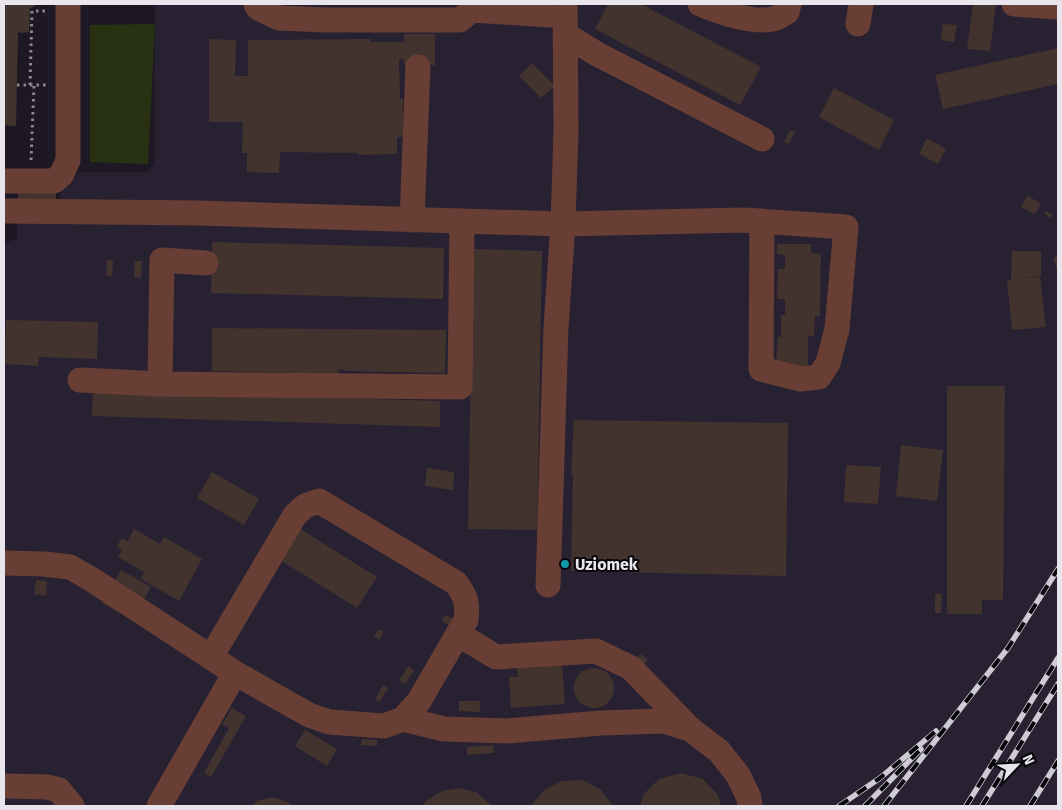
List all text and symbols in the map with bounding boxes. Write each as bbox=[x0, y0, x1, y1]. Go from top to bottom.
place label: Uziomek bbox=[575, 555, 638, 574]
marker: Uziomek bbox=[559, 558, 571, 570]
north arrow bbox=[992, 740, 1042, 790]
text: N bbox=[1019, 752, 1038, 768]

